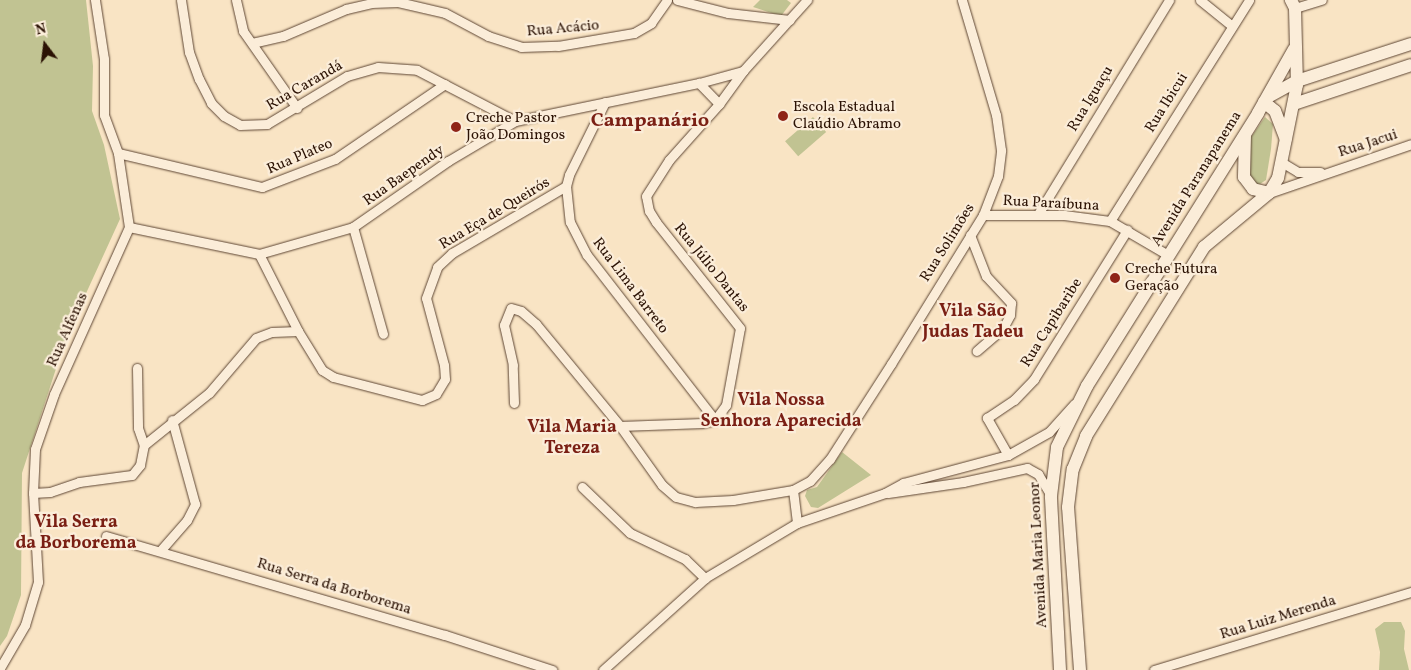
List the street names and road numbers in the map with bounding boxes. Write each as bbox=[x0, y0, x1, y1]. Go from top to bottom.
street label: Rua Acácio bbox=[526, 17, 600, 41]
street label: Rua Carandá bbox=[264, 57, 346, 115]
street label: Rua Iguaçu bbox=[1064, 63, 1118, 135]
street label: Rua Ibicui bbox=[1142, 70, 1192, 136]
street label: Avenida Paranapanema bbox=[1148, 108, 1246, 250]
street label: Rua Jacui bbox=[1336, 126, 1400, 162]
street label: Rua Plateo bbox=[264, 135, 336, 179]
street label: Rua Baependy bbox=[360, 142, 448, 210]
street label: Rua Eça de Queirós bbox=[436, 174, 554, 254]
street label: Rua Paraíbuna bbox=[1002, 192, 1100, 216]
street label: Rua Solimões bbox=[917, 200, 979, 286]
street label: Rua Júlio Dantas bbox=[670, 220, 752, 316]
street label: Rua Lima Barreto bbox=[588, 234, 672, 338]
street label: Rua Capibaribe bbox=[1018, 275, 1086, 371]
street label: Rua Alfenas bbox=[44, 290, 92, 370]
street label: Avenida Maria Leonor bbox=[1026, 481, 1052, 629]
street label: Rua Serra da Borborema bbox=[255, 555, 413, 619]
street label: Rua Luiz Merenda bbox=[1218, 592, 1338, 644]

